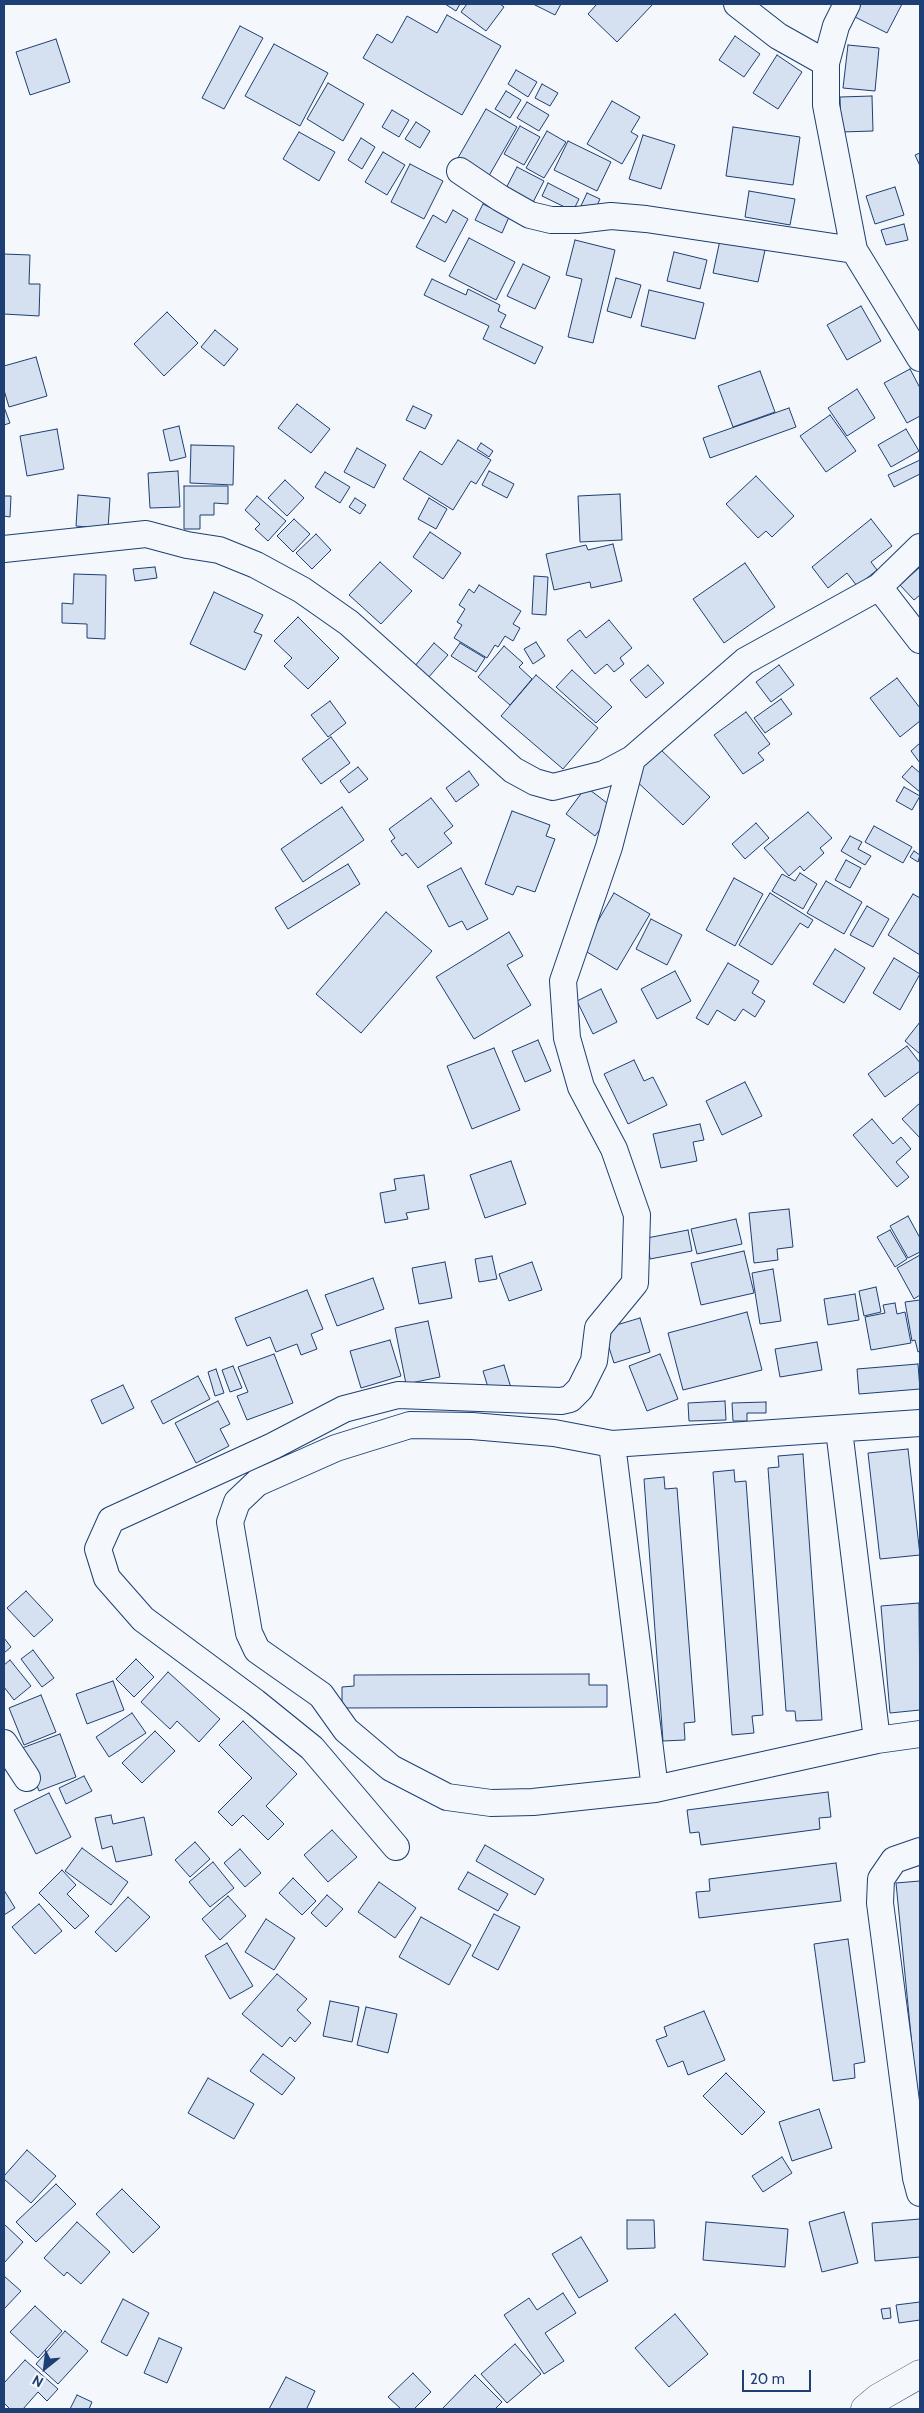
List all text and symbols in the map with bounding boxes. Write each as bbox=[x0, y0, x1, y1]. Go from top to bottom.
north arrow bbox=[20, 2343, 70, 2393]
scale bar bbox=[744, 2360, 813, 2392]
text: 20 m bbox=[750, 2370, 785, 2388]
text: N bbox=[29, 2371, 46, 2391]

